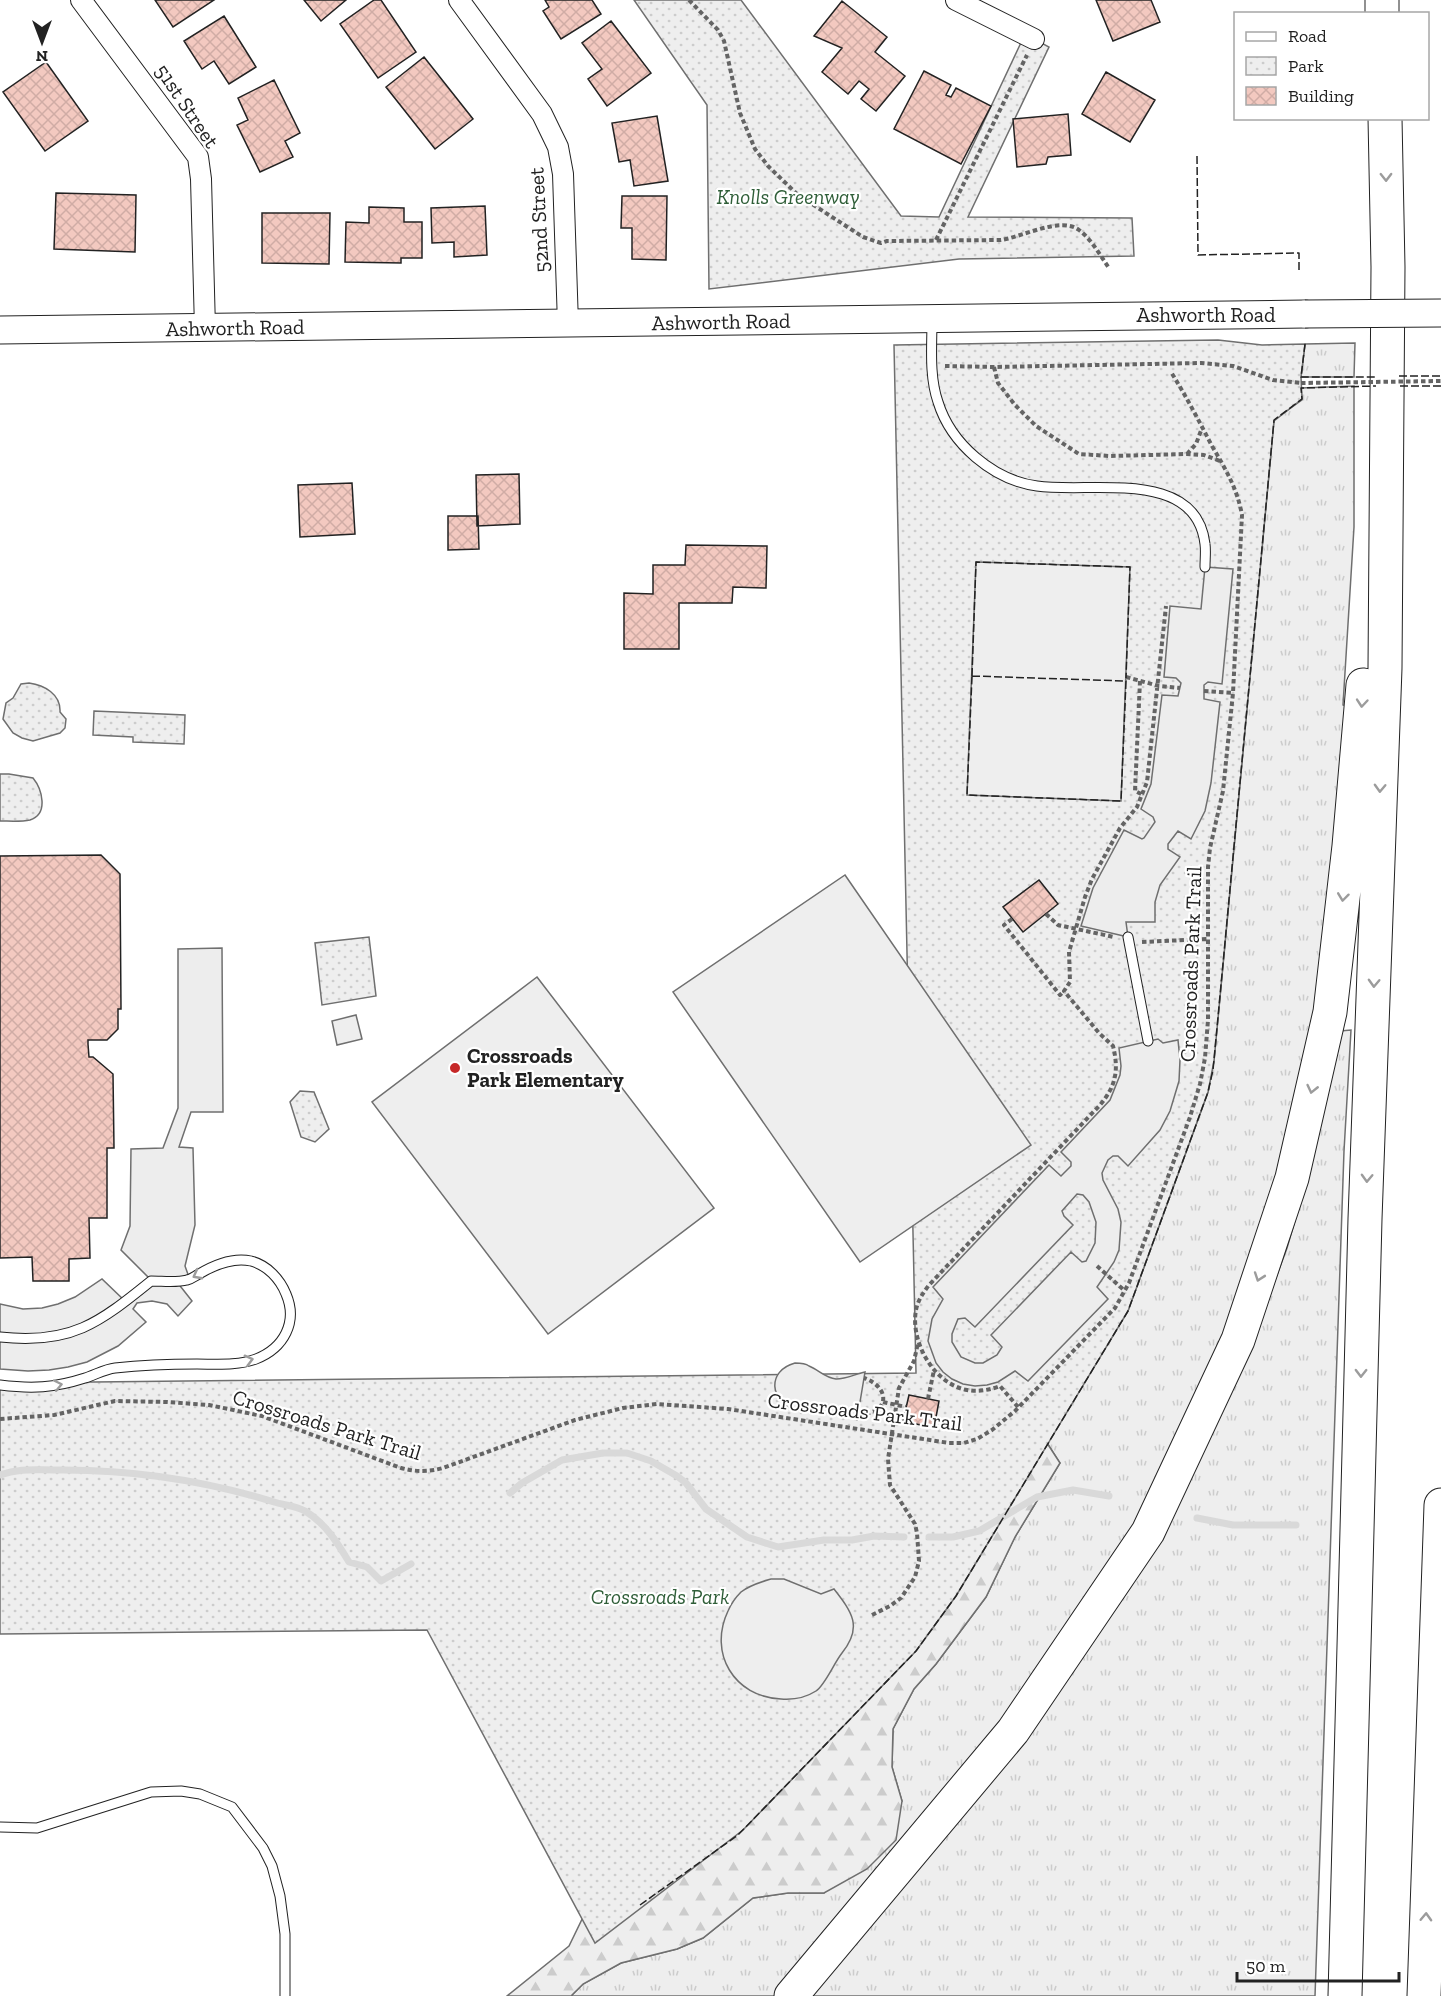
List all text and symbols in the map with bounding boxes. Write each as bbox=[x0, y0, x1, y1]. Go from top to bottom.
north arrow bbox=[12, 12, 72, 72]
legend bbox=[1234, 12, 1429, 120]
text: Road bbox=[1288, 25, 1327, 47]
text: N bbox=[36, 47, 48, 66]
text: Park bbox=[1288, 55, 1324, 77]
street label: 51st Street bbox=[150, 59, 225, 153]
text: Building bbox=[1288, 85, 1354, 107]
street label: 52nd Street bbox=[523, 167, 554, 273]
one-way arrow bbox=[1380, 172, 1392, 181]
park label: Knolls Greenway bbox=[716, 184, 860, 209]
street label: Ashworth Road bbox=[1137, 302, 1276, 327]
street label: Ashworth Road bbox=[651, 308, 791, 335]
street label: Ashworth Road bbox=[165, 314, 305, 341]
one-way arrow bbox=[1356, 699, 1369, 708]
one-way arrow bbox=[1374, 784, 1387, 793]
street label: Crossroads Park Trail bbox=[1175, 865, 1206, 1062]
one-way arrow bbox=[1338, 893, 1350, 902]
one-way arrow bbox=[1367, 978, 1380, 987]
place label: Crossroads Park Elementary bbox=[467, 1043, 624, 1092]
marker: Crossroads Park Elementary bbox=[448, 1061, 462, 1075]
one-way arrow bbox=[1307, 1084, 1320, 1094]
one-way arrow bbox=[1360, 1173, 1373, 1182]
one-way arrow bbox=[193, 1268, 203, 1279]
one-way arrow bbox=[1254, 1271, 1266, 1282]
one-way arrow bbox=[244, 1354, 254, 1367]
one-way arrow bbox=[1355, 1368, 1367, 1377]
one-way arrow bbox=[53, 1379, 63, 1392]
street label: Crossroads Park Trail bbox=[230, 1384, 425, 1465]
street label: Crossroads Park Trail bbox=[766, 1387, 964, 1436]
park label: Crossroads Park bbox=[591, 1584, 729, 1609]
one-way arrow bbox=[1420, 1912, 1433, 1921]
scale bar bbox=[1237, 1945, 1399, 1983]
text: 50 m bbox=[1246, 1955, 1286, 1977]

